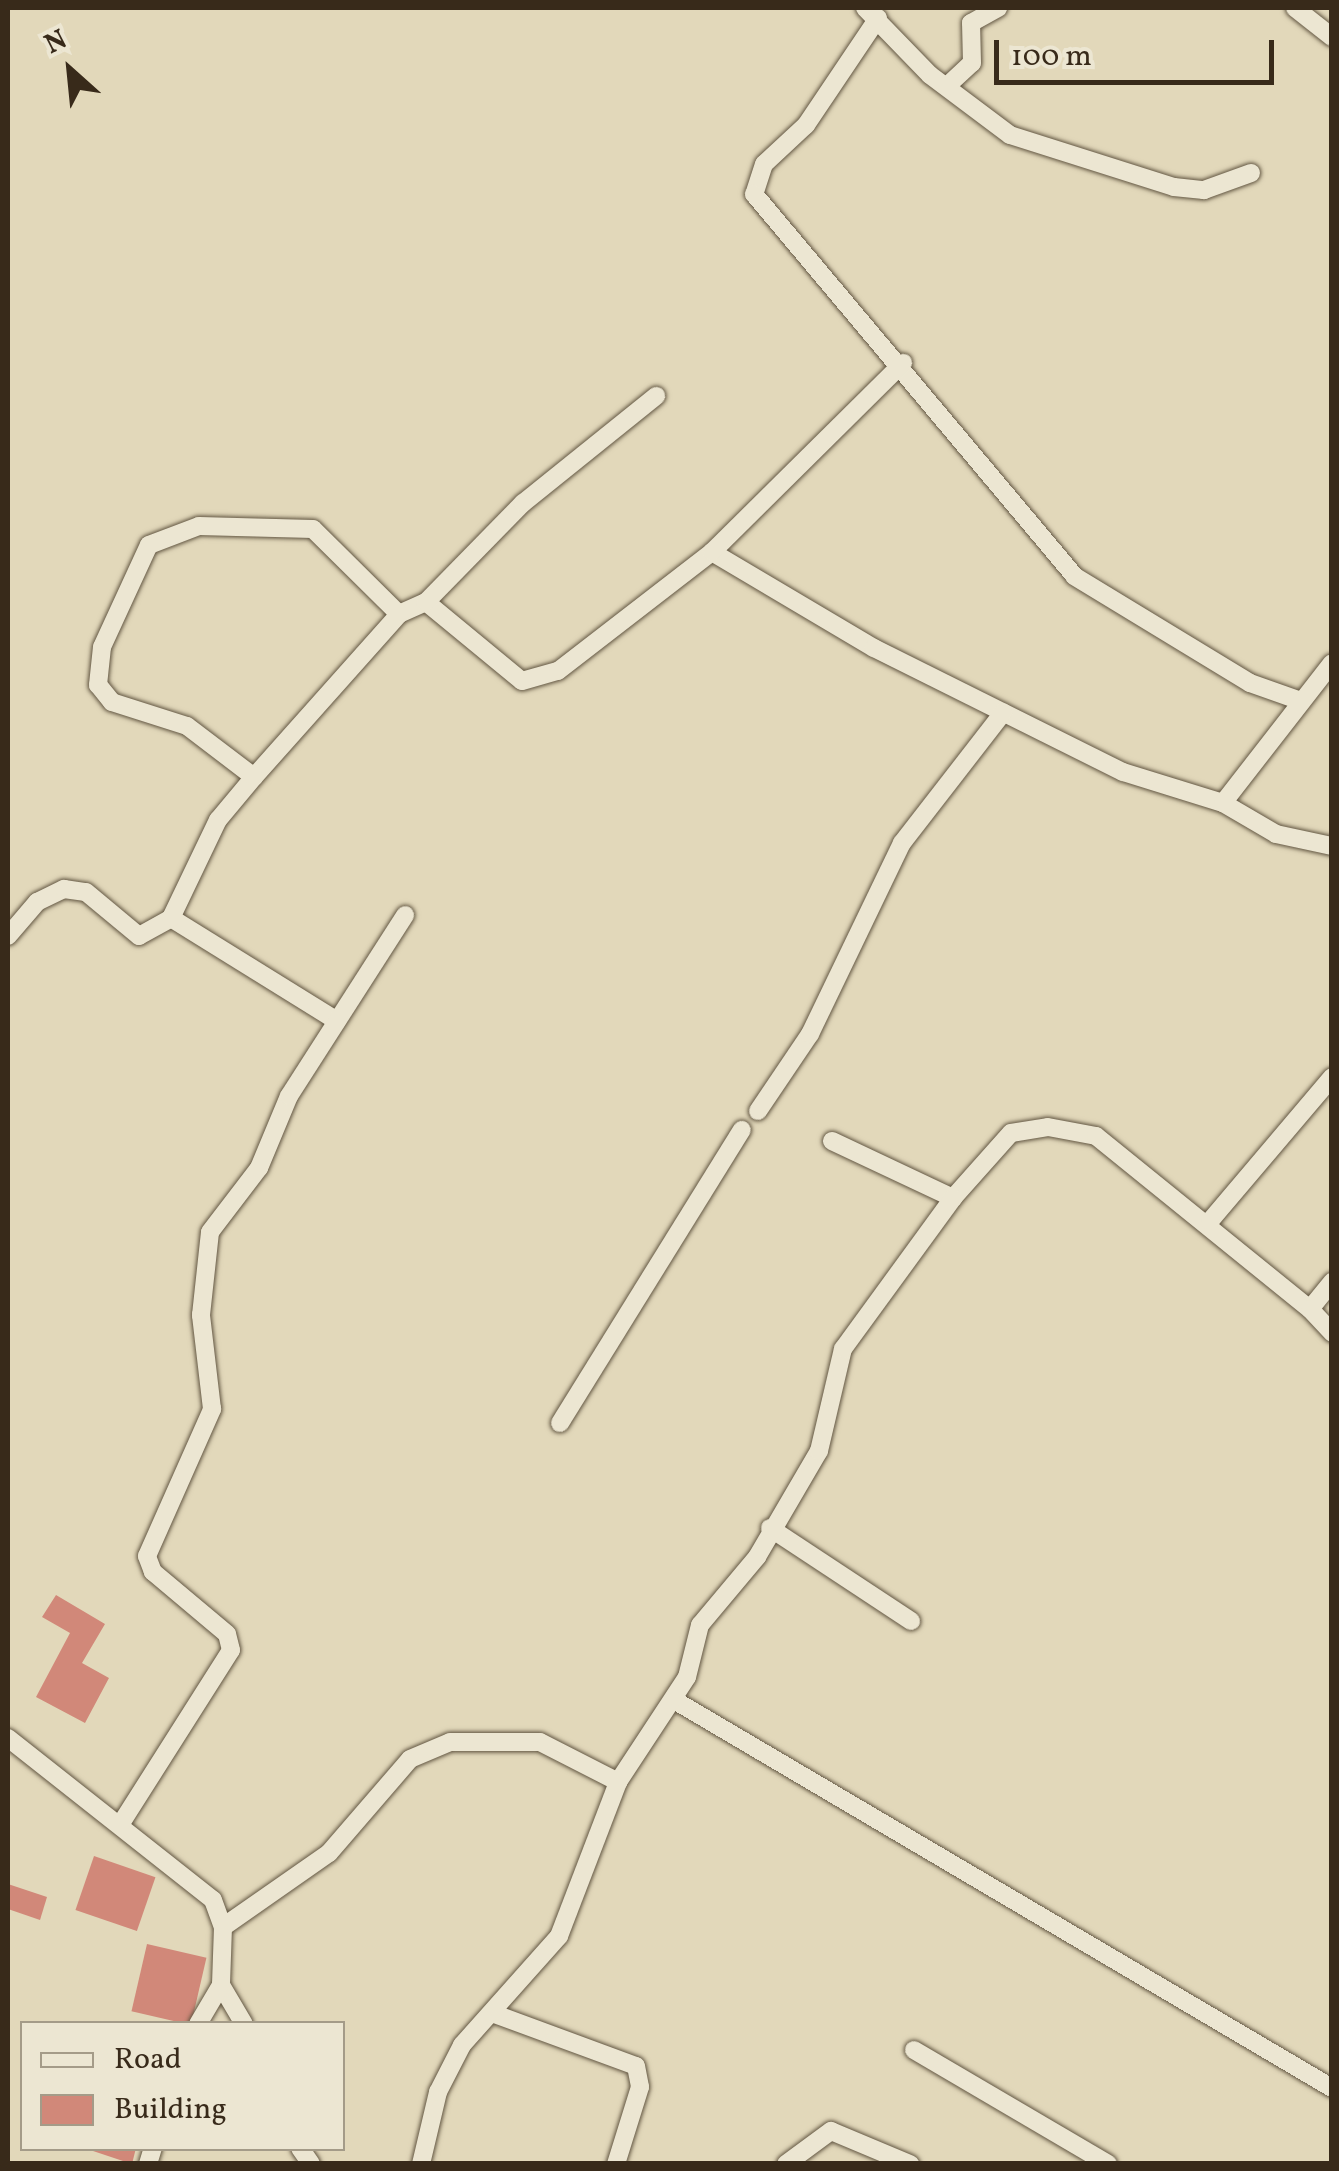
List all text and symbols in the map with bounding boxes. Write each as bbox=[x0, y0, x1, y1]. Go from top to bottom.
north arrow bbox=[20, 20, 120, 120]
scale bar bbox=[999, 20, 1279, 82]
text: N bbox=[38, 21, 74, 65]
text: 100 m bbox=[1011, 36, 1092, 78]
legend bbox=[20, 2021, 345, 2151]
text: Road bbox=[114, 2039, 182, 2081]
text: Building bbox=[114, 2089, 227, 2131]

